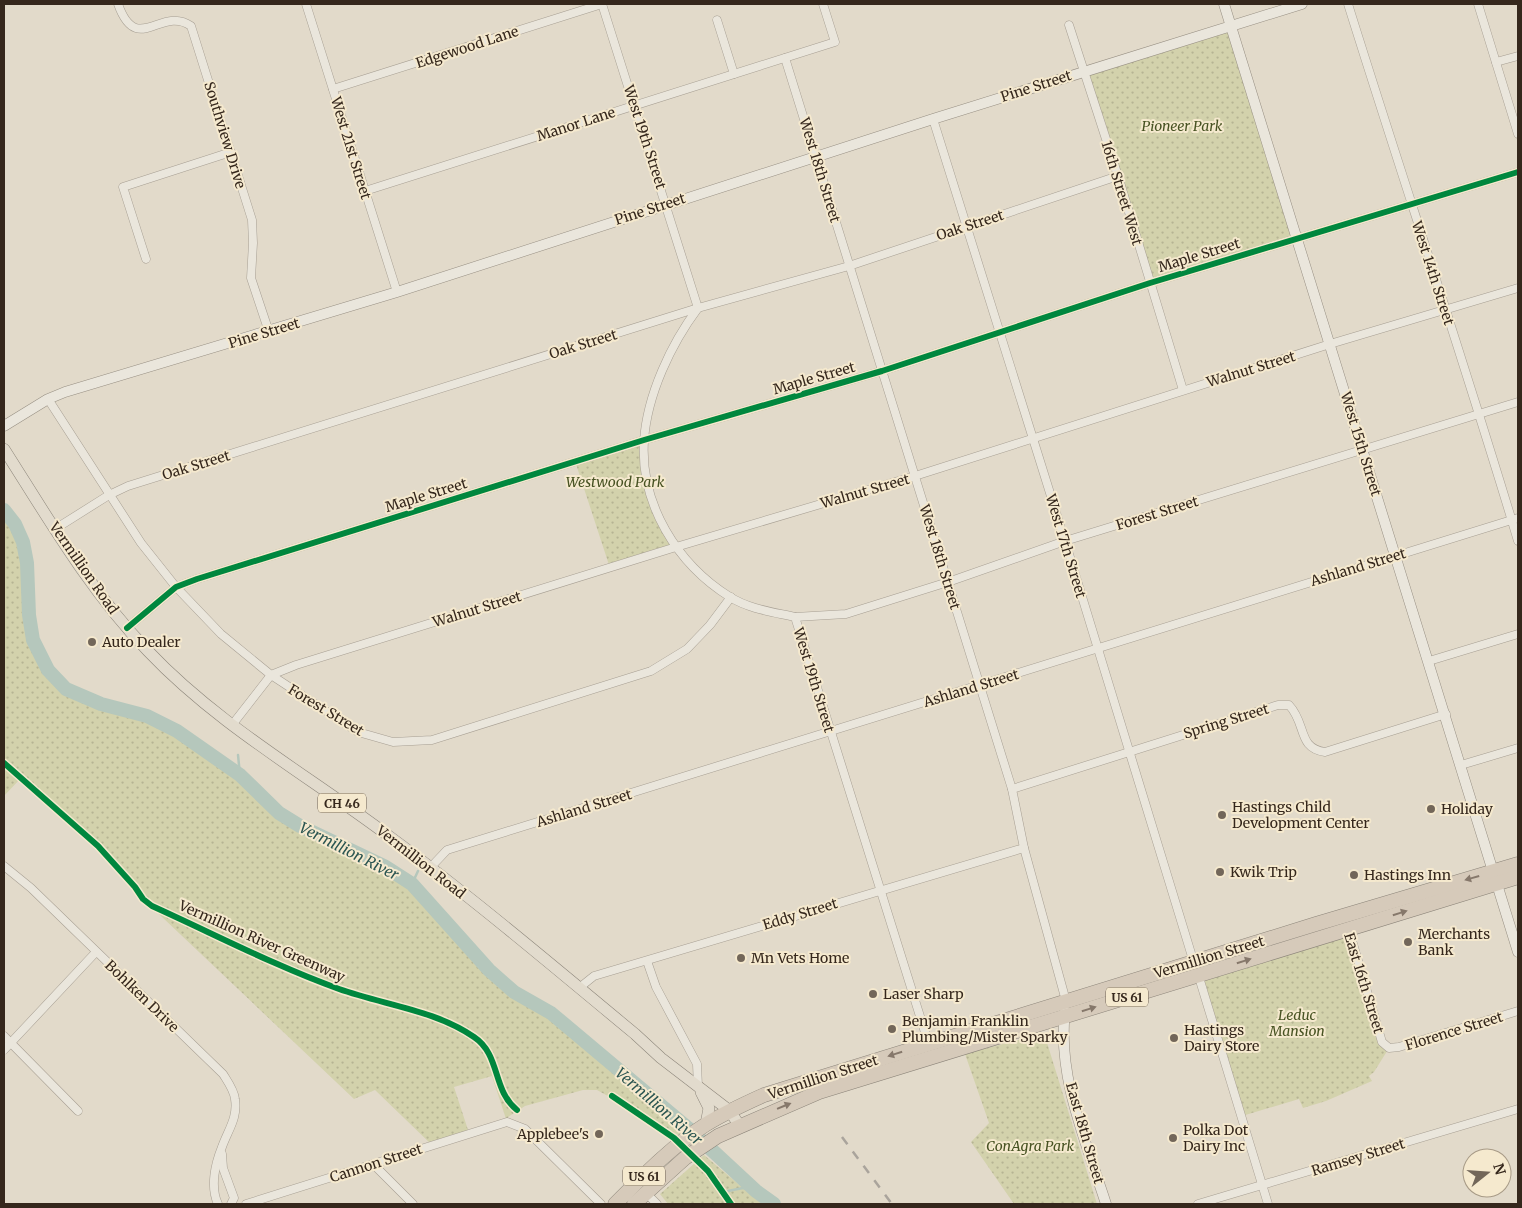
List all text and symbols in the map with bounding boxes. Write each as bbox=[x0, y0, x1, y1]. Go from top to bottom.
street label: Edgewood Lane bbox=[413, 22, 521, 72]
street label: Pine Street bbox=[998, 66, 1074, 106]
street label: Southview Drive bbox=[200, 79, 250, 191]
street label: West 19th Street bbox=[619, 82, 670, 192]
street label: West 21st Street bbox=[327, 94, 375, 202]
street label: Manor Lane bbox=[534, 103, 618, 145]
street label: West 18th Street bbox=[795, 114, 845, 225]
park label: Pioneer Park bbox=[1142, 117, 1223, 135]
street label: 16th Street West bbox=[1098, 138, 1147, 248]
street label: Pine Street bbox=[612, 189, 688, 229]
street label: Oak Street bbox=[934, 205, 1007, 244]
street label: West 14th Street bbox=[1407, 218, 1458, 328]
street label: Maple Street bbox=[1156, 234, 1243, 276]
street label: Pine Street bbox=[226, 313, 302, 352]
street label: Oak Street bbox=[547, 325, 620, 363]
street label: Walnut Street bbox=[1204, 347, 1298, 391]
street label: Maple Street bbox=[771, 358, 858, 398]
street label: West 15th Street bbox=[1336, 389, 1386, 499]
street label: Oak Street bbox=[160, 446, 233, 484]
street label: Walnut Street bbox=[817, 470, 912, 513]
park label: Westwood Park bbox=[566, 473, 665, 491]
street label: Maple Street bbox=[383, 474, 470, 516]
street label: West 17th Street bbox=[1041, 491, 1091, 601]
street label: Forest Street bbox=[1114, 492, 1201, 534]
street label: West 18th Street bbox=[915, 501, 965, 612]
street label: Vermillion Road bbox=[45, 518, 123, 618]
street label: Ashland Street bbox=[1307, 544, 1408, 590]
street label: Walnut Street bbox=[430, 587, 524, 631]
street label: West 19th Street bbox=[789, 625, 839, 735]
place label: Auto Dealer bbox=[101, 633, 181, 651]
marker: Auto Dealer bbox=[86, 636, 98, 648]
street label: Ashland Street bbox=[920, 665, 1021, 711]
street label: Forest Street bbox=[285, 680, 368, 740]
street label: Spring Street bbox=[1181, 699, 1271, 743]
street label: Ashland Street bbox=[533, 785, 634, 831]
road number: CH 46 bbox=[318, 794, 366, 812]
place label: Hastings Child Development Center bbox=[1232, 798, 1370, 832]
place label: Holiday bbox=[1441, 800, 1494, 818]
marker: Holiday bbox=[1425, 803, 1437, 815]
marker: Hastings Child Development Center bbox=[1216, 809, 1228, 821]
water label: Vermillion River bbox=[296, 818, 403, 885]
street label: Vermillion Road bbox=[372, 821, 470, 903]
place label: Kwik Trip bbox=[1230, 863, 1297, 881]
marker: Kwik Trip bbox=[1214, 866, 1226, 878]
place label: Hastings Inn bbox=[1364, 866, 1451, 884]
marker: Hastings Inn bbox=[1348, 869, 1360, 881]
one-way arrow bbox=[1464, 874, 1479, 882]
street label: Eddy Street bbox=[760, 894, 840, 934]
street label: Vermillion River Greenway bbox=[175, 896, 349, 986]
one-way arrow bbox=[1392, 909, 1407, 917]
place label: Merchants Bank bbox=[1418, 925, 1490, 959]
street label: East 16th Street bbox=[1340, 930, 1388, 1036]
street label: Vermillion Street bbox=[1151, 932, 1267, 983]
marker: Merchants Bank bbox=[1402, 936, 1414, 948]
place label: Mn Vets Home bbox=[751, 949, 849, 967]
marker: Mn Vets Home bbox=[735, 952, 747, 964]
street label: Bohlken Drive bbox=[101, 956, 183, 1036]
one-way arrow bbox=[1237, 956, 1252, 964]
place label: Laser Sharp bbox=[883, 985, 964, 1003]
marker: Laser Sharp bbox=[867, 988, 879, 1000]
road number: US 61 bbox=[1106, 988, 1148, 1006]
one-way arrow bbox=[1082, 1004, 1097, 1012]
park label: Leduc Mansion bbox=[1268, 1006, 1325, 1040]
street label: Florence Street bbox=[1403, 1007, 1505, 1054]
place label: Benjamin Franklin Plumbing/Mister Sparky bbox=[902, 1012, 1069, 1046]
place label: Hastings Dairy Store bbox=[1184, 1021, 1259, 1055]
marker: Benjamin Franklin Plumbing/Mister Sparky bbox=[886, 1023, 898, 1035]
marker: Hastings Dairy Store bbox=[1168, 1032, 1180, 1044]
street label: Vermillion Street bbox=[765, 1051, 881, 1104]
one-way arrow bbox=[887, 1051, 902, 1059]
water label: Vermillion River bbox=[612, 1063, 707, 1150]
street label: East 18th Street bbox=[1062, 1080, 1108, 1186]
one-way arrow bbox=[777, 1102, 792, 1110]
place label: Polka Dot Dairy Inc bbox=[1183, 1121, 1249, 1155]
place label: Applebee's bbox=[516, 1125, 589, 1143]
marker: Applebee's bbox=[593, 1128, 605, 1140]
marker: Polka Dot Dairy Inc bbox=[1167, 1132, 1179, 1144]
street label: Ramsey Street bbox=[1309, 1134, 1407, 1180]
park label: ConAgra Park bbox=[986, 1137, 1074, 1155]
street label: Cannon Street bbox=[328, 1139, 425, 1186]
north arrow bbox=[1462, 1148, 1512, 1198]
text: N bbox=[1489, 1161, 1510, 1177]
road number: US 61 bbox=[623, 1166, 665, 1186]

